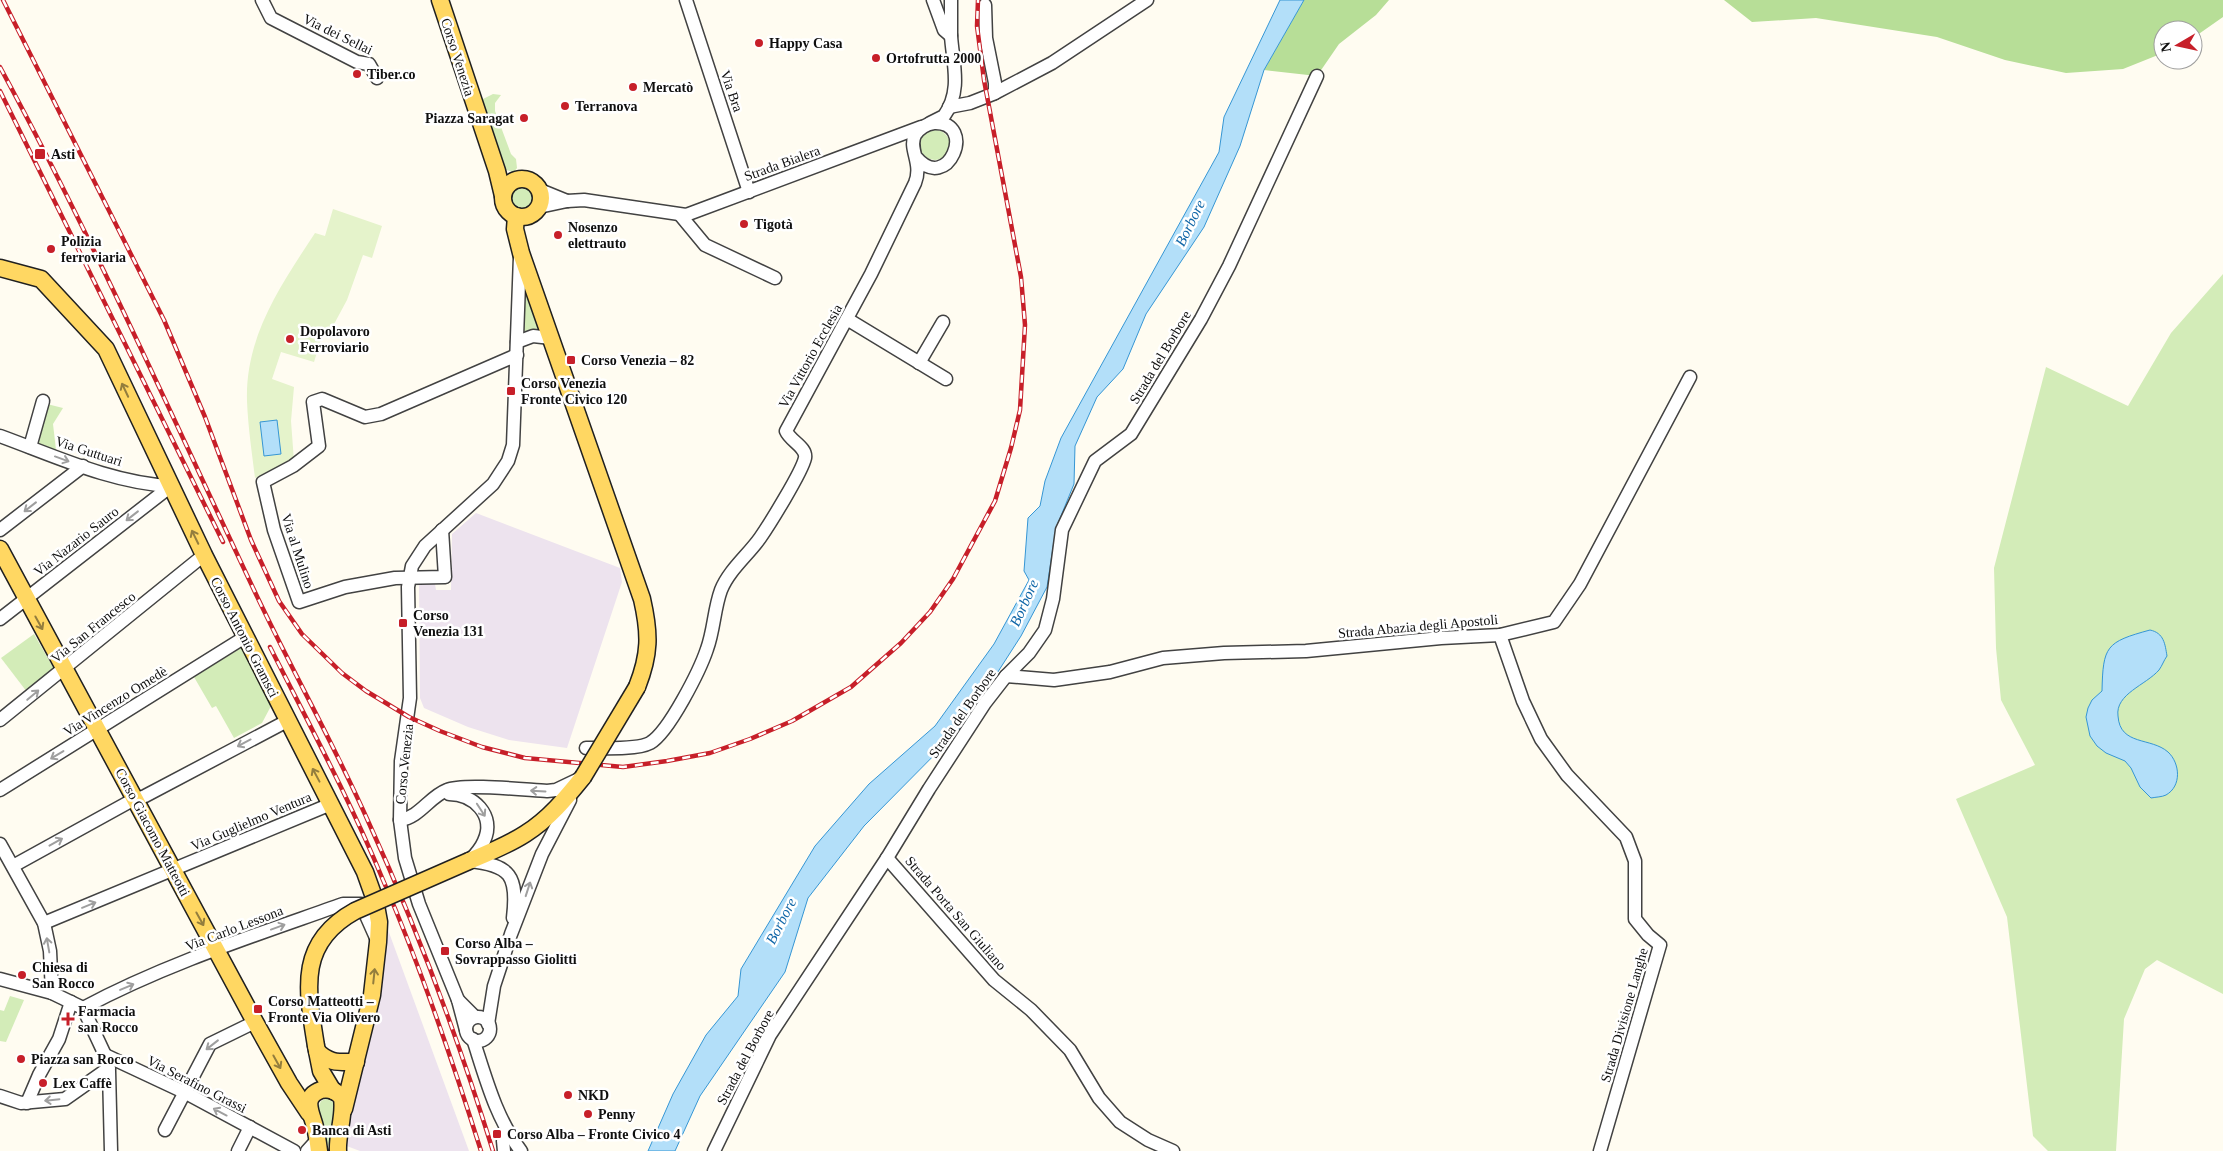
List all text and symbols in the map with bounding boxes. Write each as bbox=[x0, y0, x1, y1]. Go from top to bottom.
street label: Via dei Sellai bbox=[301, 11, 375, 58]
street label: Corso Venezia bbox=[438, 16, 477, 99]
north arrow bbox=[2153, 20, 2203, 70]
place label: Happy Casa bbox=[769, 36, 843, 51]
marker: Happy Casa bbox=[753, 37, 765, 49]
text: N bbox=[2157, 41, 2174, 53]
place label: Ortofrutta 2000 bbox=[886, 51, 981, 66]
marker: Ortofrutta 2000 bbox=[870, 52, 882, 64]
place label: Tiber.co bbox=[367, 67, 416, 82]
marker: Tiber.co bbox=[351, 68, 363, 80]
street label: Via Bra bbox=[717, 68, 746, 115]
place label: Mercatò bbox=[643, 80, 693, 95]
marker: Mercatò bbox=[627, 81, 639, 93]
place label: Terranova bbox=[575, 99, 637, 114]
marker: Terranova bbox=[559, 100, 571, 112]
place label: Piazza Saragat bbox=[425, 111, 514, 126]
marker: Piazza Saragat bbox=[518, 112, 530, 124]
street label: Strada Bialera bbox=[742, 143, 823, 184]
marker: Asti bbox=[33, 147, 47, 161]
place label: Asti bbox=[51, 147, 75, 162]
water label: Borbore bbox=[1172, 197, 1208, 249]
place label: Tigotà bbox=[754, 217, 793, 232]
marker: Tigotà bbox=[738, 218, 750, 230]
place label: Nosenzo elettrauto bbox=[568, 220, 626, 251]
marker: Nosenzo elettrauto bbox=[552, 229, 564, 241]
place label: Polizia ferroviaria bbox=[61, 234, 126, 265]
marker: Polizia ferroviaria bbox=[45, 243, 57, 255]
street label: Via Vittorio Ecclesia bbox=[776, 301, 846, 411]
street label: Strada del Borbore bbox=[1127, 308, 1194, 406]
place label: Dopolavoro Ferroviario bbox=[300, 324, 370, 355]
marker: Dopolavoro Ferroviario bbox=[284, 333, 296, 345]
place label: Corso Venezia – 82 bbox=[581, 353, 694, 368]
marker: Corso Venezia – 82 bbox=[565, 354, 577, 366]
place label: Corso Venezia Fronte Civico 120 bbox=[521, 376, 627, 407]
one-way arrow bbox=[120, 383, 129, 398]
marker: Corso Venezia Fronte Civico 120 bbox=[505, 385, 517, 397]
street label: Via Guttuari bbox=[53, 434, 124, 469]
one-way arrow bbox=[54, 455, 69, 464]
one-way arrow bbox=[24, 501, 37, 512]
street label: Via Nazario Sauro bbox=[31, 504, 122, 579]
one-way arrow bbox=[126, 511, 139, 522]
street label: Via al Mulino bbox=[278, 512, 317, 590]
one-way arrow bbox=[190, 530, 199, 545]
street label: Corso Antonio Gramsci bbox=[208, 575, 281, 700]
water label: Borbore bbox=[1007, 577, 1041, 629]
street label: Via San Francesco bbox=[48, 589, 138, 666]
place label: Corso Venezia 131 bbox=[413, 608, 484, 639]
street label: Strada Abazia degli Apostoli bbox=[1337, 612, 1499, 641]
one-way arrow bbox=[34, 615, 44, 630]
marker: Corso Venezia 131 bbox=[397, 617, 409, 629]
street label: Via Vincenzo Omedè bbox=[61, 663, 170, 739]
street label: Strada del Borbore bbox=[926, 666, 999, 761]
one-way arrow bbox=[26, 690, 39, 701]
street label: Corso Venezia bbox=[393, 722, 416, 805]
one-way arrow bbox=[237, 739, 252, 749]
one-way arrow bbox=[50, 750, 64, 760]
street label: Corso Giacomo Matteotti bbox=[112, 766, 193, 899]
one-way arrow bbox=[311, 768, 320, 783]
one-way arrow bbox=[530, 786, 546, 796]
street label: Via Guglielmo Ventura bbox=[189, 789, 314, 854]
one-way arrow bbox=[476, 803, 486, 817]
one-way arrow bbox=[48, 837, 63, 847]
street label: Strada Porta San Giuliano bbox=[902, 853, 1009, 973]
one-way arrow bbox=[524, 881, 534, 897]
water label: Borbore bbox=[763, 895, 800, 947]
one-way arrow bbox=[82, 899, 97, 908]
street label: Via Carlo Lessona bbox=[183, 903, 286, 954]
one-way arrow bbox=[196, 911, 206, 926]
one-way arrow bbox=[270, 922, 285, 931]
place label: Corso Alba – Sovrappasso Giolitti bbox=[455, 936, 577, 967]
one-way arrow bbox=[43, 937, 53, 953]
marker: Corso Alba – Sovrappasso Giolitti bbox=[439, 945, 451, 957]
street label: Strada Divisione Langhe bbox=[1598, 946, 1651, 1084]
place label: Chiesa di San Rocco bbox=[32, 960, 95, 991]
marker: Chiesa di San Rocco bbox=[16, 969, 28, 981]
one-way arrow bbox=[369, 969, 379, 985]
one-way arrow bbox=[119, 981, 134, 991]
place label: Corso Matteotti – Fronte Via Olivero bbox=[268, 994, 380, 1025]
marker: Corso Matteotti – Fronte Via Olivero bbox=[252, 1003, 264, 1015]
place label: Farmacia san Rocco bbox=[78, 1004, 138, 1035]
street label: Strada del Borbore bbox=[714, 1007, 777, 1107]
marker: Farmacia san Rocco bbox=[62, 1013, 74, 1025]
one-way arrow bbox=[206, 1039, 219, 1050]
place label: Piazza san Rocco bbox=[31, 1052, 134, 1067]
marker: Piazza san Rocco bbox=[15, 1053, 27, 1065]
street label: Via Serafino Grassi bbox=[145, 1053, 249, 1116]
one-way arrow bbox=[273, 1055, 283, 1069]
place label: Lex Caffè bbox=[53, 1076, 112, 1091]
marker: Lex Caffè bbox=[37, 1077, 49, 1089]
place label: NKD bbox=[578, 1088, 609, 1103]
marker: NKD bbox=[562, 1089, 574, 1101]
one-way arrow bbox=[44, 1095, 60, 1105]
one-way arrow bbox=[213, 1106, 228, 1116]
place label: Penny bbox=[598, 1107, 635, 1122]
marker: Penny bbox=[582, 1108, 594, 1120]
place label: Banca di Asti bbox=[312, 1123, 391, 1138]
marker: Banca di Asti bbox=[296, 1124, 308, 1136]
place label: Corso Alba – Fronte Civico 4 bbox=[507, 1127, 681, 1142]
marker: Corso Alba – Fronte Civico 4 bbox=[491, 1128, 503, 1140]

